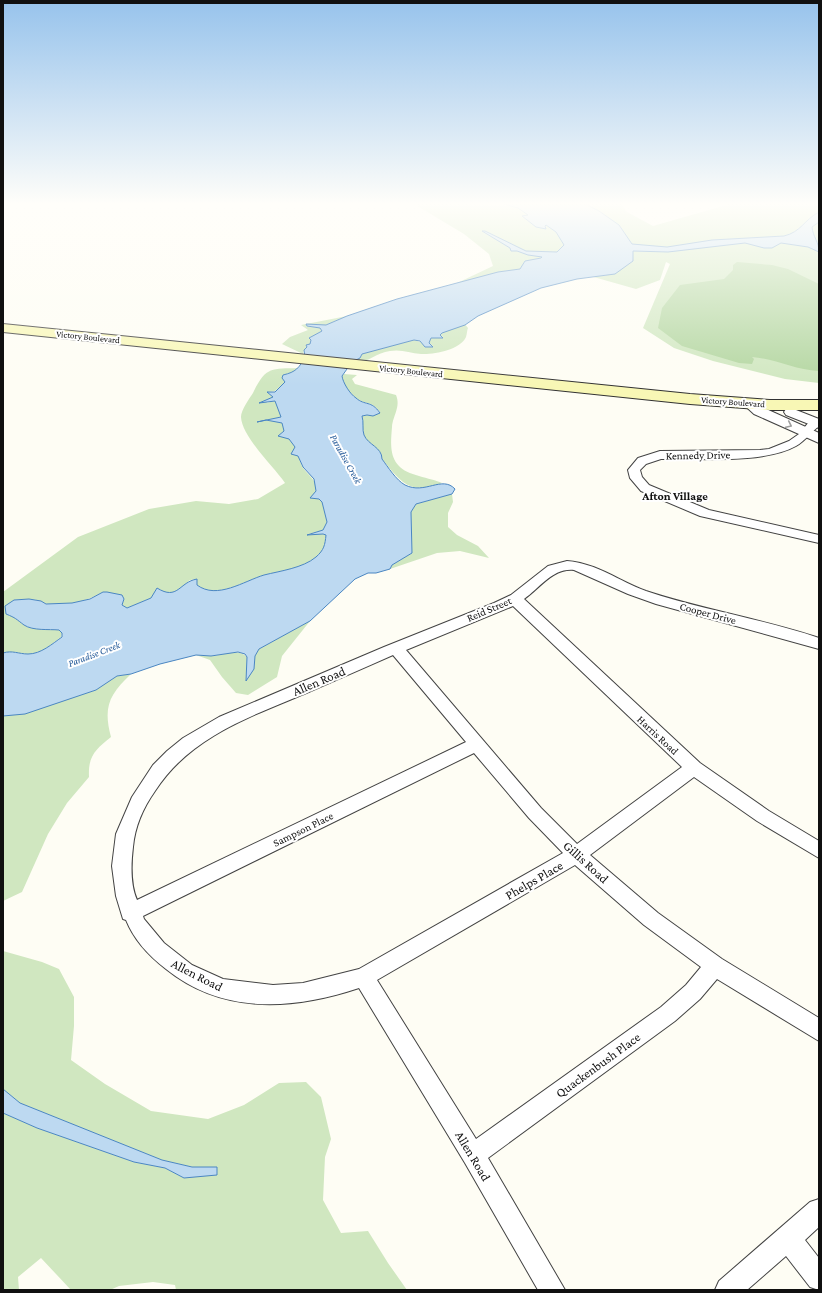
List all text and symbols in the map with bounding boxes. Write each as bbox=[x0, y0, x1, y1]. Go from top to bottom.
street label: Victory Boulevard bbox=[56, 329, 121, 345]
street label: Victory Boulevard bbox=[379, 363, 444, 379]
street label: Victory Boulevard bbox=[701, 395, 766, 409]
one-way arrow bbox=[785, 420, 793, 428]
water label: Paradise Creek bbox=[328, 432, 364, 486]
street label: Kennedy Drive bbox=[666, 448, 731, 463]
district label: Afton Village bbox=[641, 489, 708, 503]
street label: Reid Street bbox=[465, 594, 513, 624]
street label: Cooper Drive bbox=[678, 600, 738, 627]
water label: Paradise Creek bbox=[66, 639, 122, 669]
street label: Allen Road bbox=[290, 663, 348, 699]
street label: Harris Road bbox=[635, 713, 681, 757]
street label: Sampson Place bbox=[271, 809, 336, 850]
street label: Gillis Road bbox=[560, 838, 612, 886]
street label: Phelps Place bbox=[503, 857, 566, 902]
street label: Allen Road bbox=[169, 956, 225, 994]
street label: Quackenbush Place bbox=[553, 1029, 643, 1101]
street label: Allen Road bbox=[452, 1128, 494, 1184]

